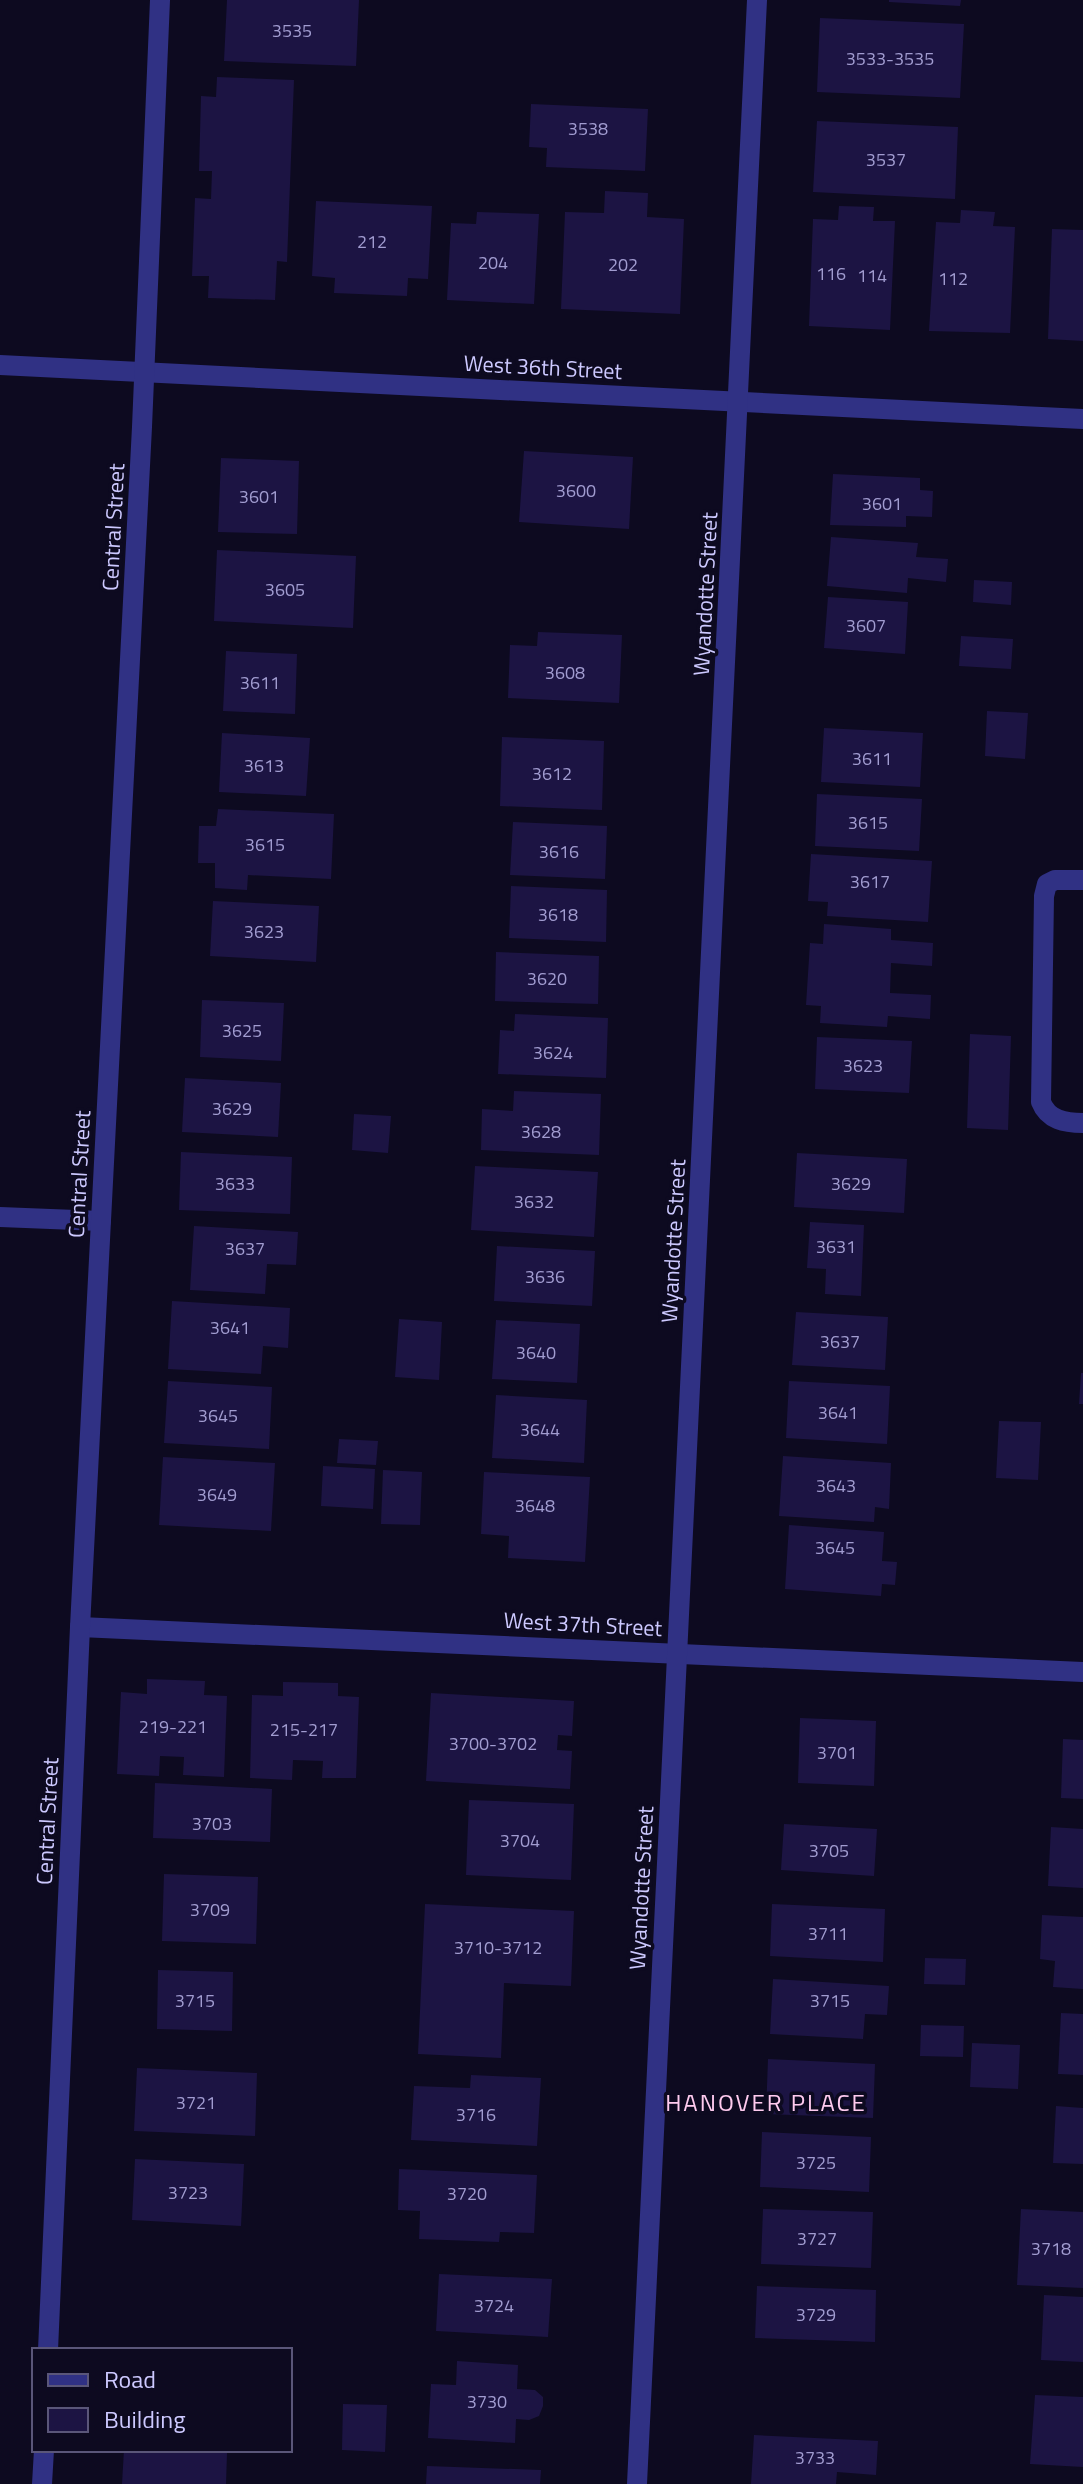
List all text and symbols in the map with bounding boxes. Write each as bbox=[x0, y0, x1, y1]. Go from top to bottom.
house number: 3535 bbox=[272, 17, 312, 44]
house number: 3533-3535 bbox=[846, 45, 934, 72]
house number: 3538 bbox=[568, 115, 608, 142]
house number: 3537 bbox=[866, 146, 906, 173]
house number: 212 bbox=[357, 228, 387, 255]
house number: 204 bbox=[478, 249, 508, 276]
house number: 202 bbox=[608, 251, 638, 278]
house number: 116 bbox=[816, 260, 846, 287]
house number: 114 bbox=[857, 262, 887, 289]
house number: 112 bbox=[938, 265, 968, 292]
street label: West 36th Street bbox=[463, 346, 623, 388]
street label: Central Street bbox=[93, 462, 133, 592]
house number: 3600 bbox=[556, 477, 596, 504]
house number: 3601 bbox=[239, 483, 279, 510]
house number: 3601 bbox=[862, 490, 902, 517]
street label: Wyandotte Street bbox=[684, 511, 726, 677]
house number: 3605 bbox=[265, 576, 305, 603]
house number: 3607 bbox=[846, 612, 886, 639]
house number: 3608 bbox=[545, 659, 585, 686]
house number: 3611 bbox=[240, 669, 280, 696]
house number: 3611 bbox=[852, 745, 892, 772]
house number: 3613 bbox=[244, 752, 284, 779]
house number: 3612 bbox=[532, 760, 572, 787]
house number: 3615 bbox=[848, 809, 888, 836]
house number: 3615 bbox=[245, 831, 285, 858]
house number: 3616 bbox=[539, 838, 579, 865]
house number: 3617 bbox=[850, 868, 890, 895]
house number: 3618 bbox=[538, 901, 578, 928]
house number: 3623 bbox=[244, 918, 284, 945]
house number: 3620 bbox=[527, 965, 567, 992]
house number: 3625 bbox=[222, 1017, 262, 1044]
house number: 3624 bbox=[533, 1039, 573, 1066]
house number: 3623 bbox=[843, 1052, 883, 1079]
house number: 3629 bbox=[212, 1095, 252, 1122]
street label: Central Street bbox=[59, 1109, 99, 1239]
house number: 3628 bbox=[521, 1118, 561, 1145]
street label: Wyandotte Street bbox=[652, 1158, 694, 1324]
house number: 3633 bbox=[215, 1170, 255, 1197]
house number: 3629 bbox=[831, 1170, 871, 1197]
house number: 3632 bbox=[514, 1188, 554, 1215]
house number: 3631 bbox=[816, 1233, 856, 1260]
house number: 3637 bbox=[225, 1235, 265, 1262]
house number: 3636 bbox=[525, 1263, 565, 1290]
house number: 3641 bbox=[210, 1314, 250, 1341]
house number: 3637 bbox=[820, 1328, 860, 1355]
house number: 3640 bbox=[516, 1339, 556, 1366]
house number: 3641 bbox=[818, 1399, 858, 1426]
house number: 3645 bbox=[198, 1402, 238, 1429]
house number: 3644 bbox=[520, 1416, 560, 1443]
house number: 3643 bbox=[816, 1472, 856, 1499]
house number: 3649 bbox=[197, 1481, 237, 1508]
house number: 3648 bbox=[515, 1492, 555, 1519]
house number: 3645 bbox=[815, 1534, 855, 1561]
street label: West 37th Street bbox=[503, 1603, 663, 1645]
house number: 219-221 bbox=[139, 1713, 207, 1740]
house number: 215-217 bbox=[270, 1716, 338, 1743]
house number: 3700-3702 bbox=[449, 1730, 537, 1757]
house number: 3701 bbox=[817, 1739, 857, 1766]
street label: Central Street bbox=[27, 1756, 67, 1886]
street label: Wyandotte Street bbox=[620, 1805, 662, 1971]
house number: 3703 bbox=[192, 1810, 232, 1837]
house number: 3704 bbox=[500, 1827, 540, 1854]
house number: 3705 bbox=[809, 1837, 849, 1864]
house number: 3709 bbox=[190, 1896, 230, 1923]
house number: 3711 bbox=[808, 1920, 848, 1947]
house number: 3710-3712 bbox=[454, 1934, 542, 1961]
house number: 3715 bbox=[175, 1987, 215, 2014]
house number: 3715 bbox=[810, 1987, 850, 2014]
district label: HANOVER PLACE bbox=[665, 2084, 867, 2120]
house number: 3721 bbox=[176, 2089, 216, 2116]
house number: 3716 bbox=[456, 2101, 496, 2128]
house number: 3725 bbox=[796, 2149, 836, 2176]
house number: 3723 bbox=[168, 2179, 208, 2206]
house number: 3720 bbox=[447, 2180, 487, 2207]
house number: 3727 bbox=[797, 2225, 837, 2252]
house number: 3718 bbox=[1031, 2235, 1071, 2262]
house number: 3724 bbox=[474, 2292, 514, 2319]
house number: 3729 bbox=[796, 2301, 836, 2328]
legend bbox=[32, 2348, 292, 2452]
text: Road bbox=[104, 2361, 156, 2397]
house number: 3730 bbox=[467, 2388, 507, 2415]
text: Building bbox=[104, 2401, 186, 2437]
house number: 3733 bbox=[795, 2444, 835, 2471]

